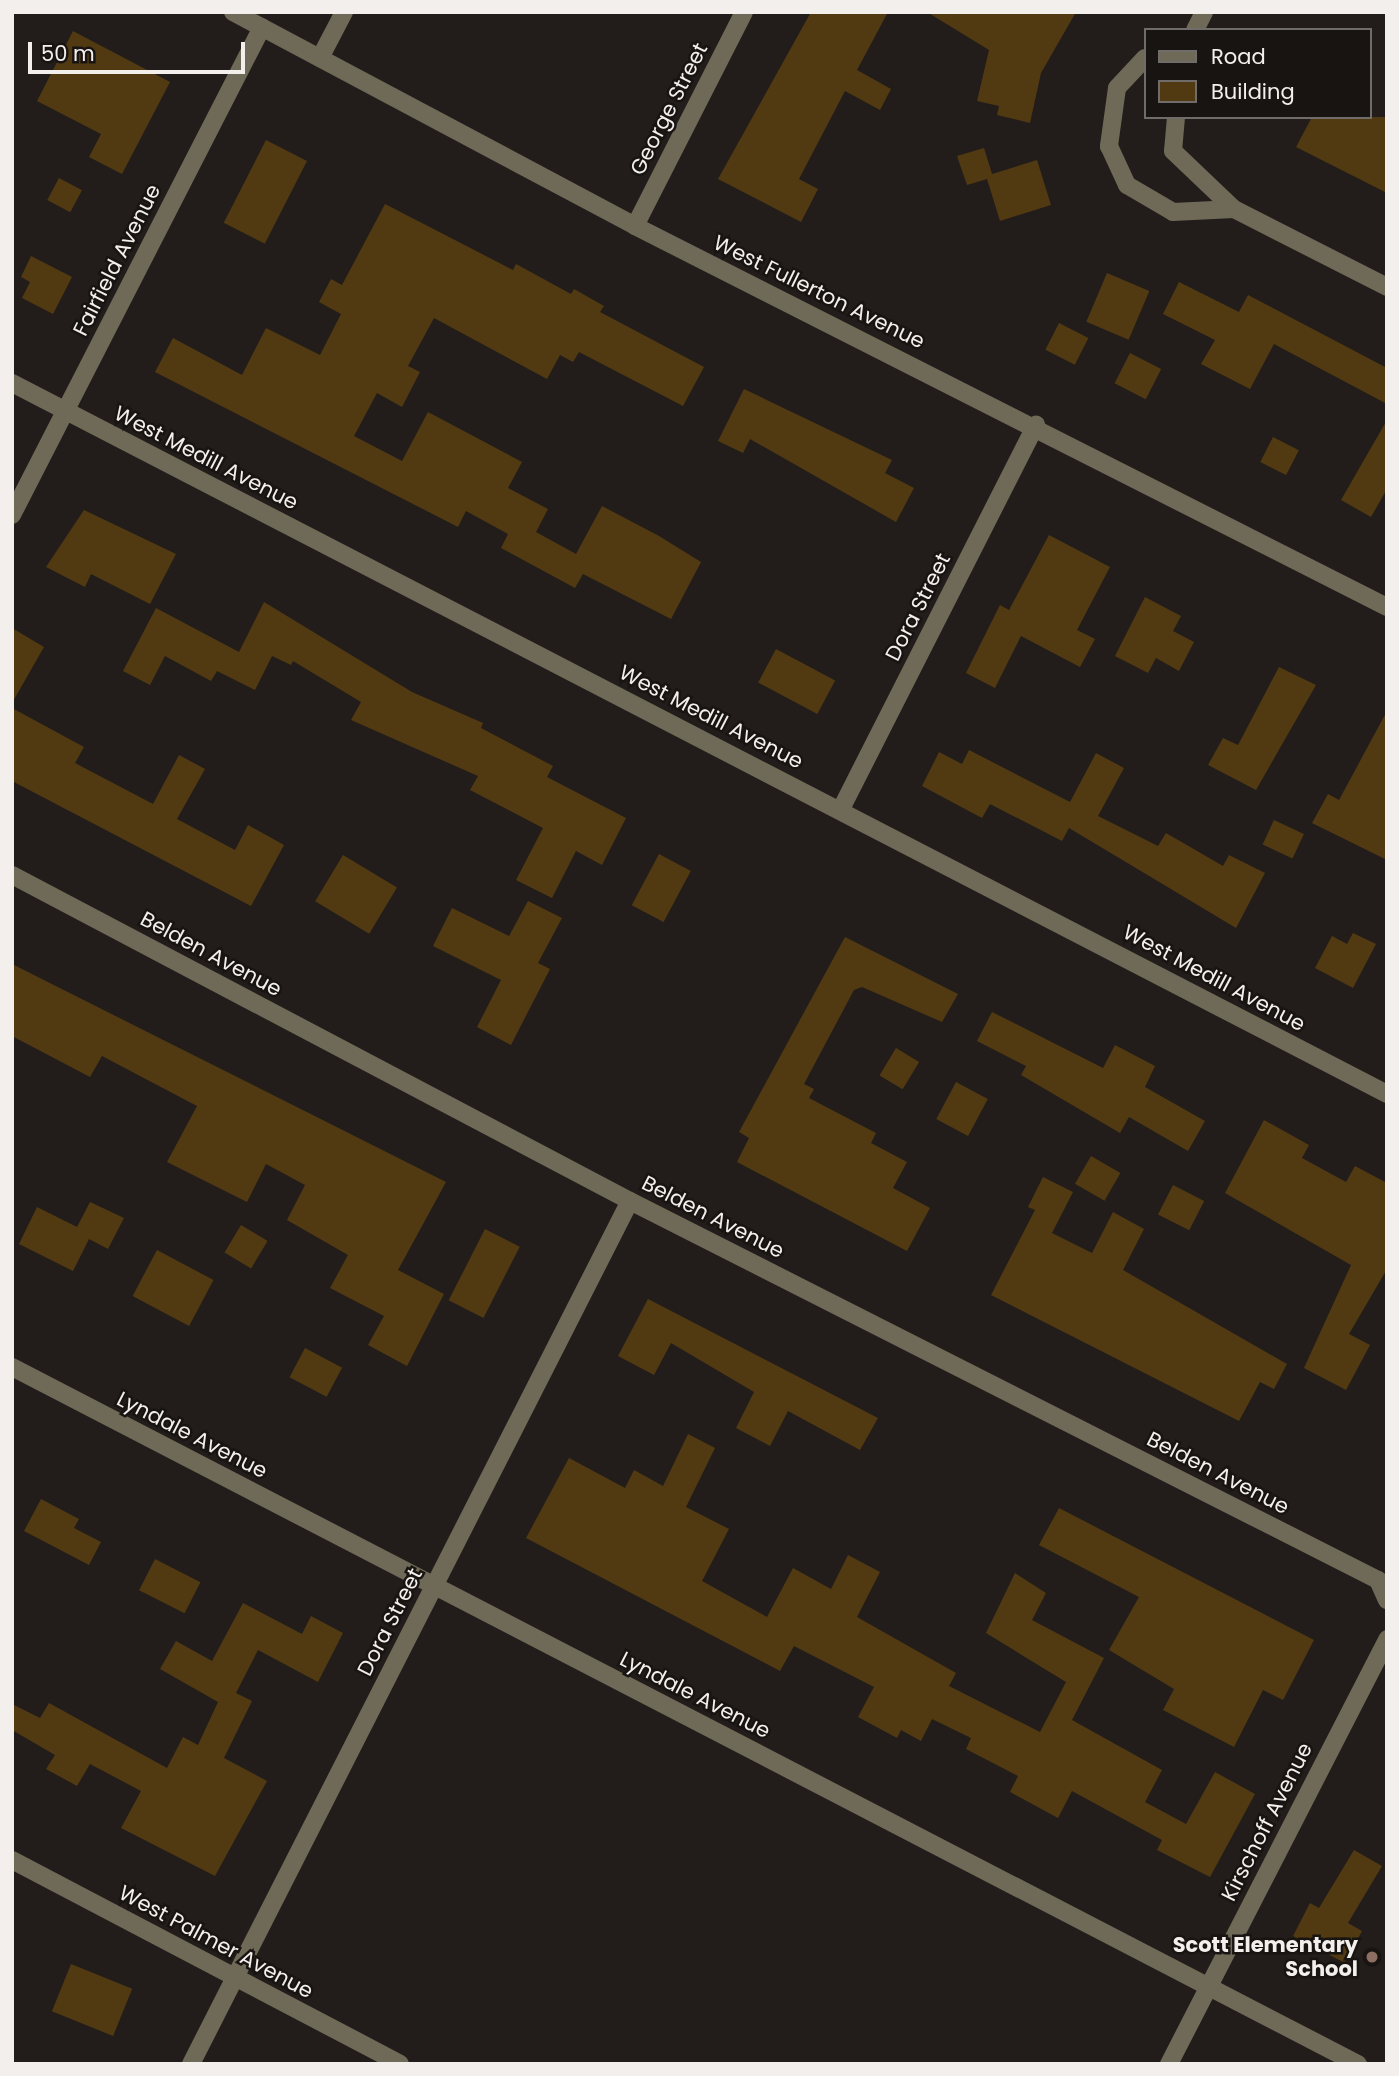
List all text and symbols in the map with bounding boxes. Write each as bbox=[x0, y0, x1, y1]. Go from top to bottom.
scale bar bbox=[32, 28, 248, 72]
legend bbox=[1144, 28, 1371, 119]
text: 50 m bbox=[41, 39, 95, 68]
street label: George Street bbox=[625, 39, 713, 179]
text: Road bbox=[1211, 42, 1266, 71]
text: Building bbox=[1211, 77, 1295, 106]
street label: Fairfield Avenue bbox=[68, 180, 166, 340]
street label: West Fullerton Avenue bbox=[709, 230, 929, 354]
street label: West Medill Avenue bbox=[110, 401, 302, 515]
street label: Dora Street bbox=[880, 549, 956, 665]
street label: West Medill Avenue bbox=[615, 660, 807, 774]
street label: Belden Avenue bbox=[136, 906, 286, 1002]
street label: West Medill Avenue bbox=[1118, 919, 1310, 1037]
street label: Belden Avenue bbox=[638, 1170, 788, 1264]
street label: Lyndale Avenue bbox=[113, 1386, 271, 1484]
street label: Belden Avenue bbox=[1143, 1426, 1293, 1520]
street label: Dora Street bbox=[352, 1564, 428, 1680]
street label: Lyndale Avenue bbox=[616, 1646, 774, 1744]
street label: Kirschoff Avenue bbox=[1216, 1739, 1318, 1905]
street label: West Palmer Avenue bbox=[115, 1880, 317, 2004]
place label: Scott Elementary School bbox=[1173, 1932, 1358, 1982]
marker: Scott Elementary School bbox=[1364, 1949, 1380, 1965]

